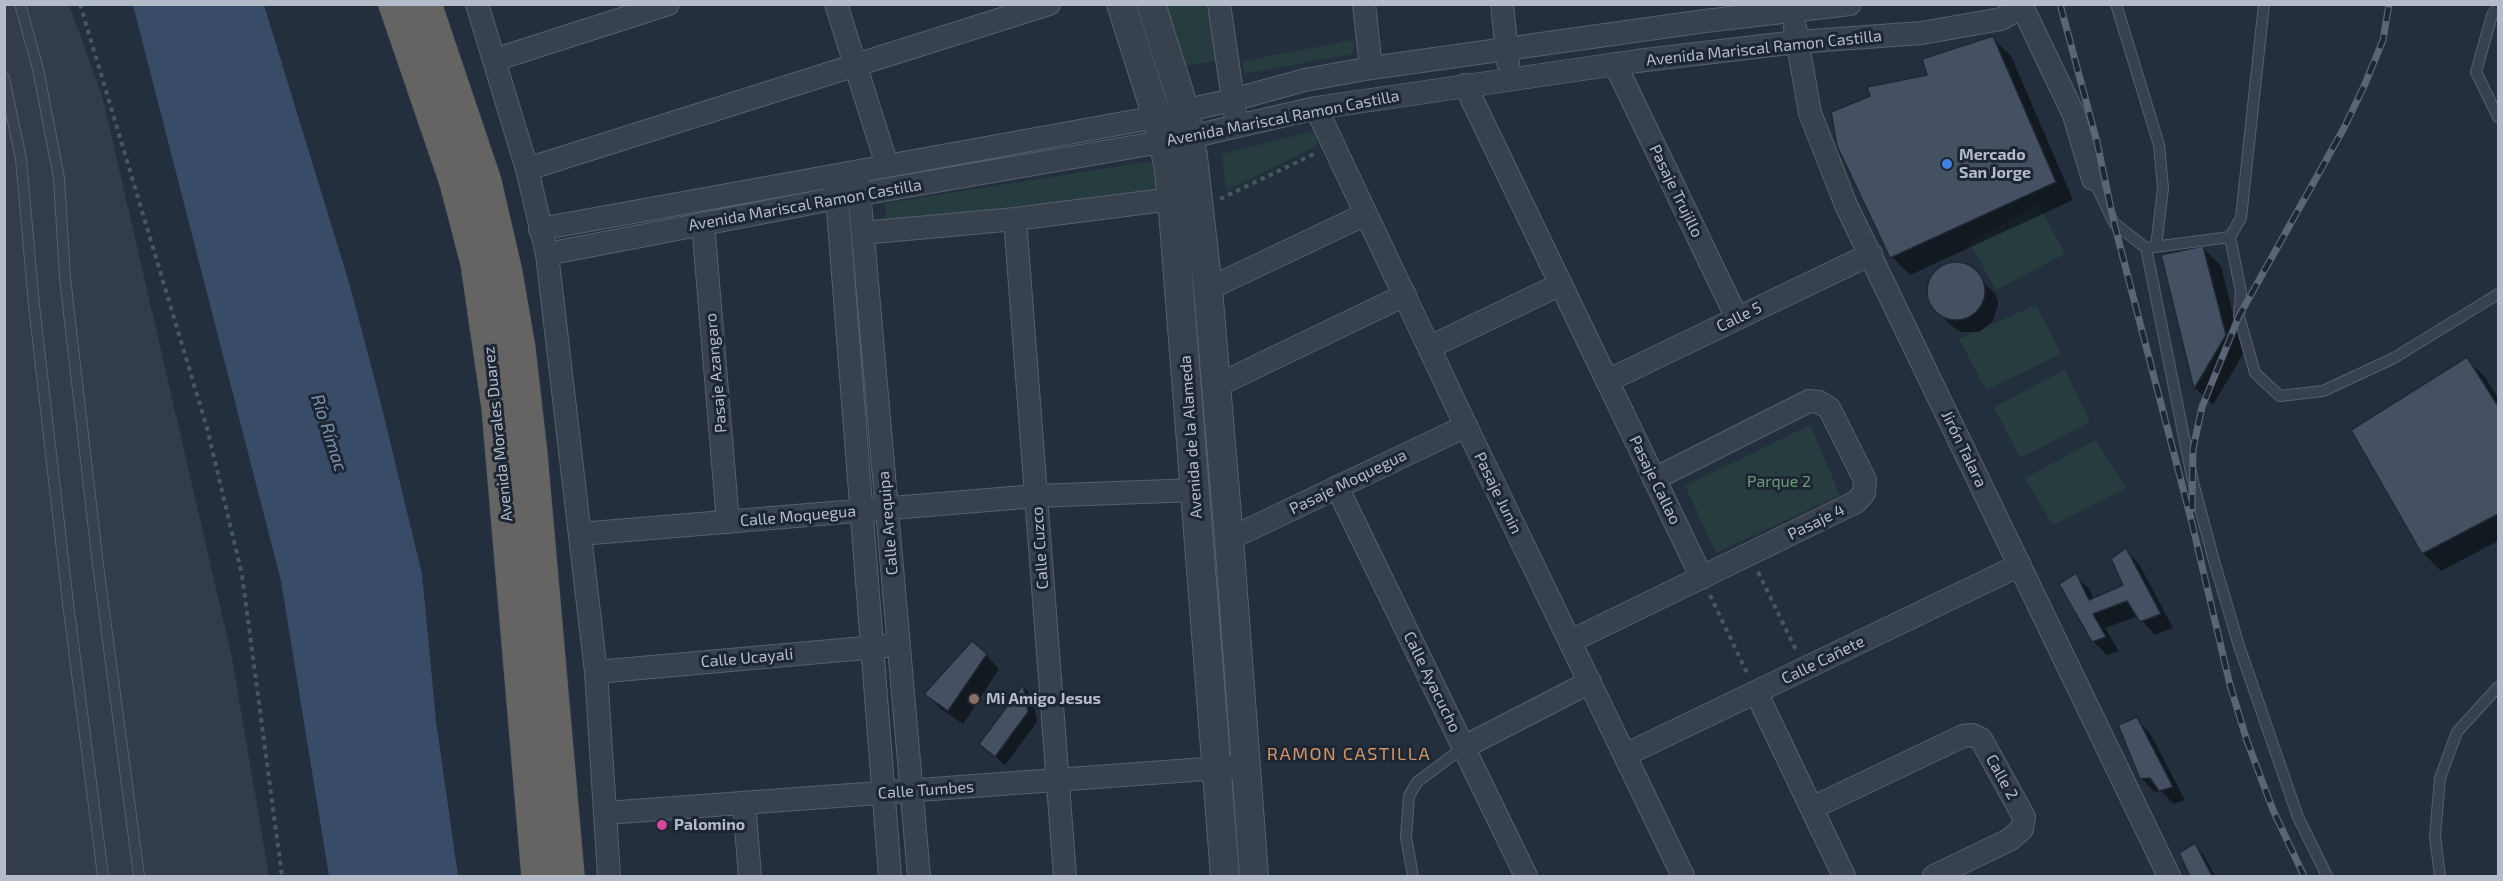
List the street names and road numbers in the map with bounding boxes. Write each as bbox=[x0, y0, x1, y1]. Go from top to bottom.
street label: Avenida Mariscal Ramon Castilla bbox=[1645, 26, 1883, 70]
street label: Avenida Mariscal Ramon Castilla bbox=[1165, 86, 1401, 150]
street label: Pasaje Trujillo bbox=[1645, 141, 1707, 241]
street label: Avenida Mariscal Ramon Castilla bbox=[687, 175, 923, 235]
street label: Calle 5 bbox=[1713, 298, 1765, 336]
street label: Pasaje Azangaro bbox=[701, 312, 731, 434]
street label: Avenida Morales Duarez bbox=[479, 345, 517, 523]
street label: Avenida de la Alameda bbox=[1176, 355, 1206, 519]
street label: Jirón Talara bbox=[1937, 408, 1991, 490]
street label: Pasaje Callao bbox=[1625, 432, 1685, 528]
street label: Pasaje Moquegua bbox=[1286, 445, 1410, 519]
street label: Pasaje Junin bbox=[1470, 449, 1526, 537]
street label: Calle Arequipa bbox=[874, 470, 902, 576]
street label: Pasaje 4 bbox=[1784, 500, 1848, 544]
street label: Calle Moquegua bbox=[739, 501, 857, 531]
street label: Calle Cuzco bbox=[1028, 506, 1052, 590]
street label: Calle Ayacucho bbox=[1399, 629, 1465, 735]
street label: Calle Cañete bbox=[1778, 632, 1868, 688]
street label: Calle Ucayali bbox=[700, 644, 794, 672]
street label: Calle 2 bbox=[1982, 751, 2022, 803]
street label: Calle Tumbes bbox=[877, 777, 975, 803]

